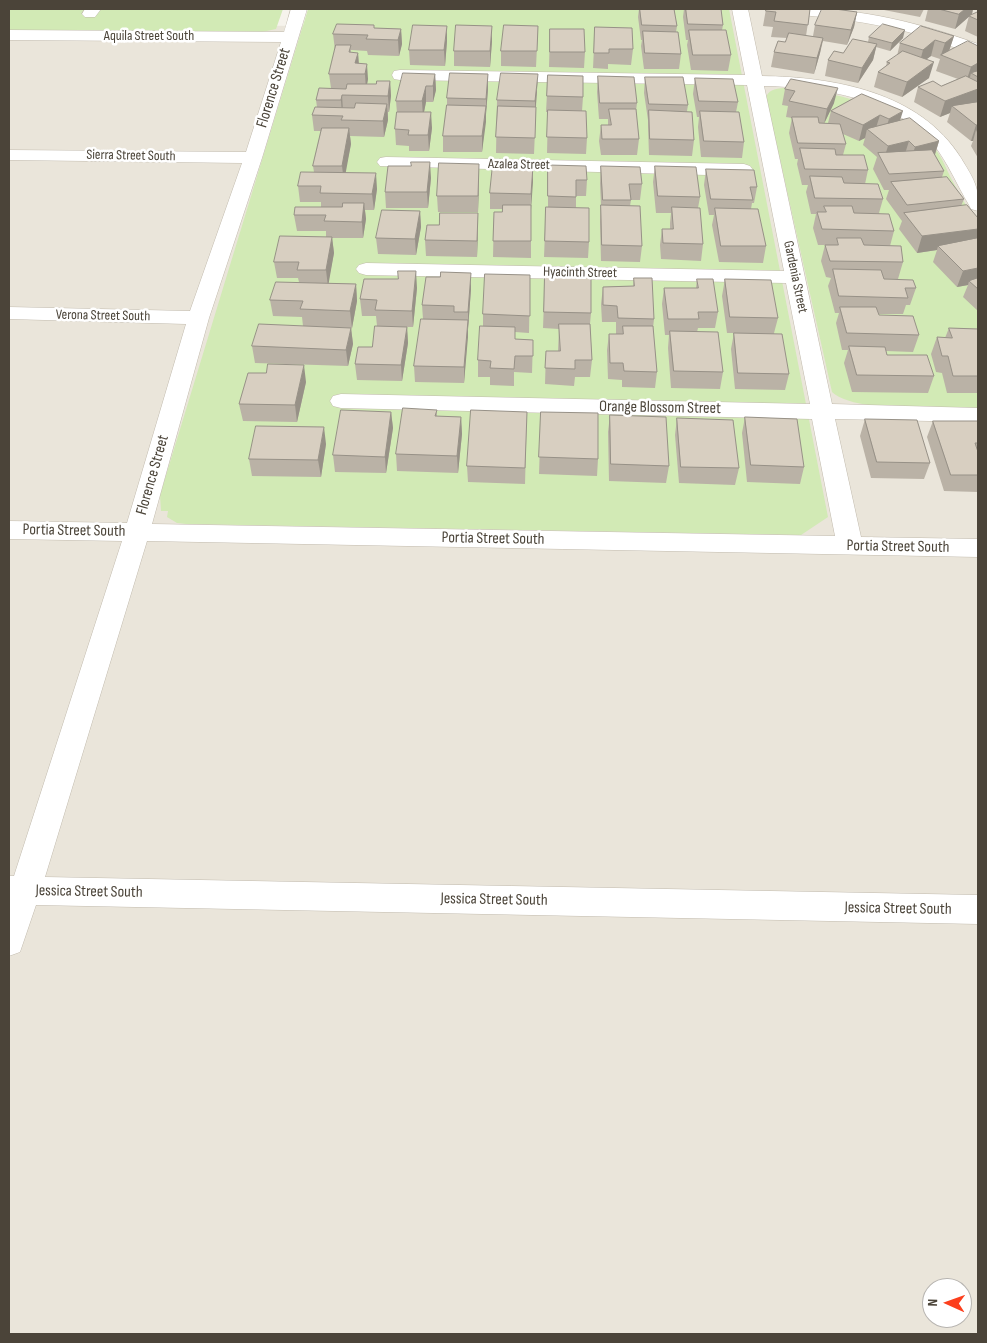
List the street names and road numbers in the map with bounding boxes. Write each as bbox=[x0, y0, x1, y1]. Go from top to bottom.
street label: Aquila Street South bbox=[104, 28, 194, 44]
street label: Florence Street bbox=[253, 46, 295, 130]
street label: Sierra Street South bbox=[86, 147, 176, 165]
street label: Azalea Street bbox=[488, 156, 550, 174]
street label: Gardenia Street bbox=[779, 239, 811, 315]
street label: Hyacinth Street bbox=[543, 264, 617, 282]
street label: Verona Street South bbox=[56, 307, 150, 325]
street label: Orange Blossom Street bbox=[599, 397, 721, 419]
street label: Florence Street bbox=[132, 433, 174, 517]
street label: Portia Street South bbox=[22, 521, 126, 541]
street label: Portia Street South bbox=[441, 529, 545, 549]
street label: Portia Street South bbox=[846, 537, 950, 557]
street label: Jessica Street South bbox=[35, 881, 143, 903]
street label: Jessica Street South bbox=[440, 889, 548, 911]
street label: Jessica Street South bbox=[844, 898, 952, 920]

